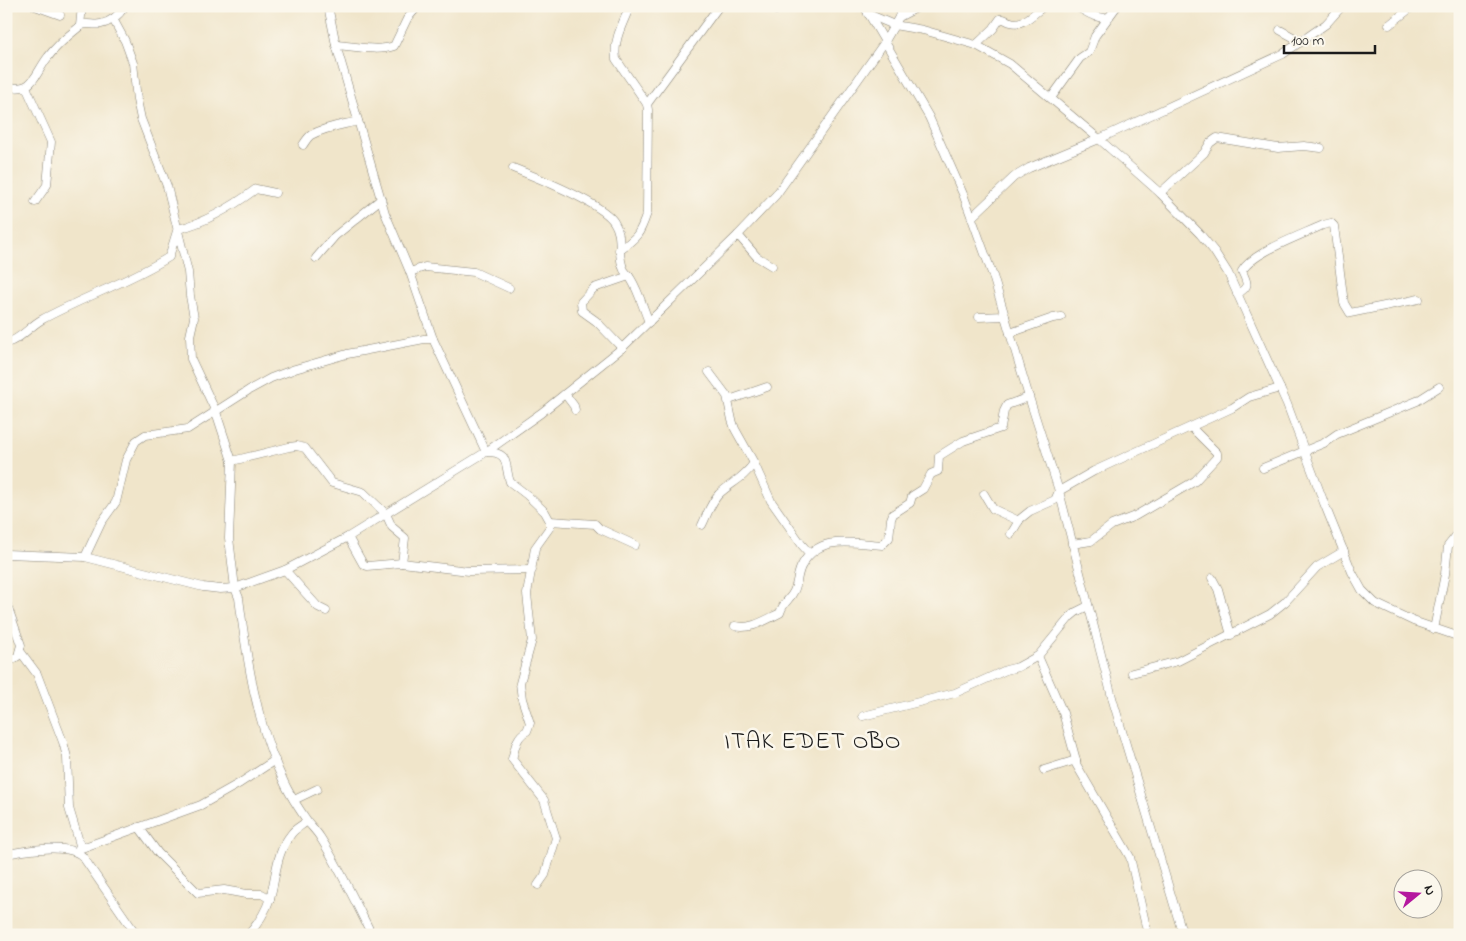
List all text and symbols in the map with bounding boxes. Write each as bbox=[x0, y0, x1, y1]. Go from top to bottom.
scale bar bbox=[1284, 22, 1375, 54]
text: 100 m bbox=[1291, 30, 1324, 52]
district label: ITAK EDET OBO bbox=[724, 725, 902, 760]
north arrow bbox=[1394, 868, 1444, 918]
text: N bbox=[1417, 883, 1440, 898]

